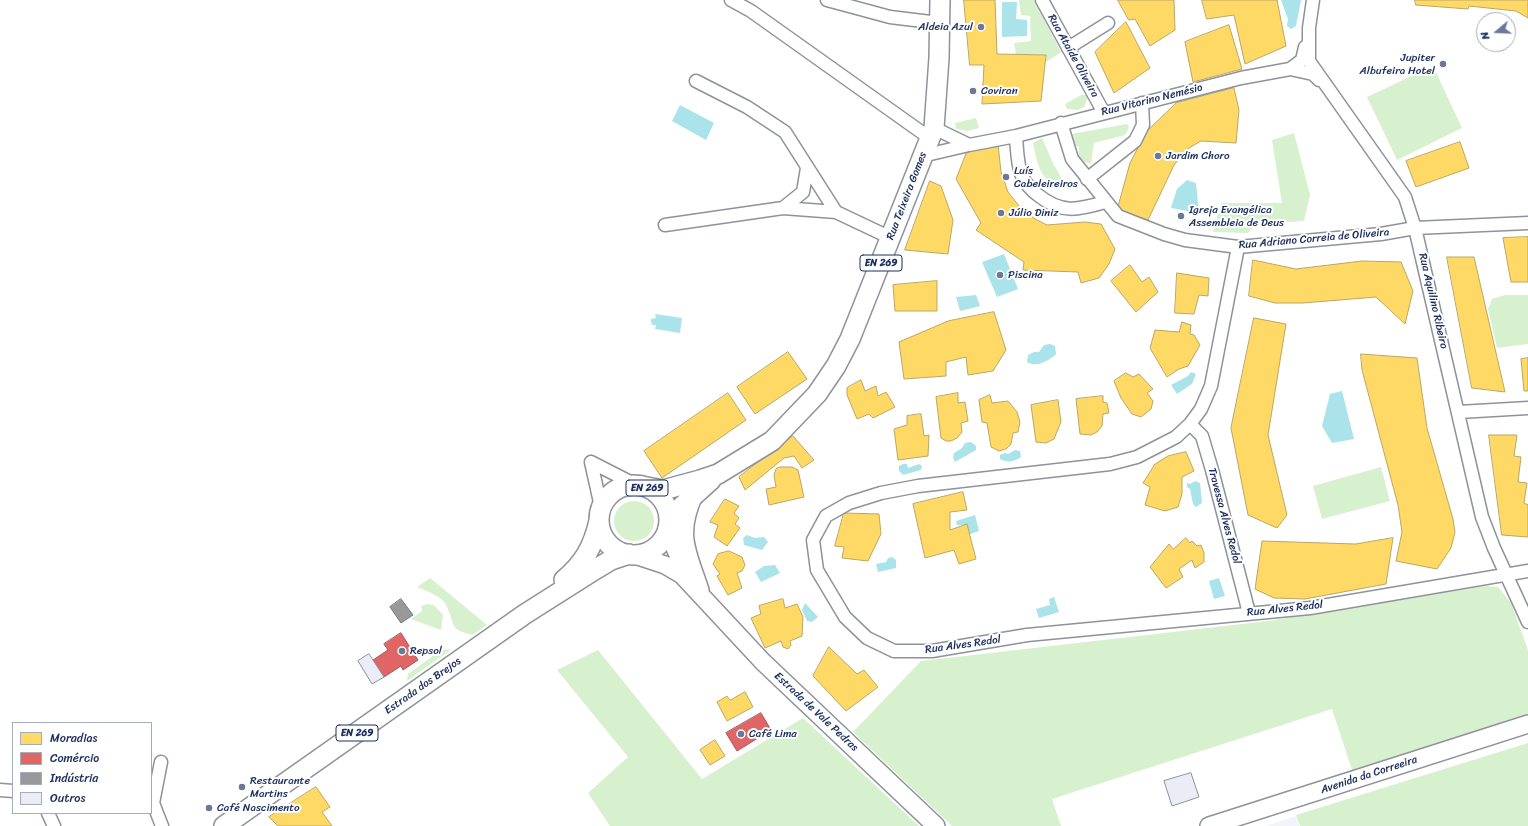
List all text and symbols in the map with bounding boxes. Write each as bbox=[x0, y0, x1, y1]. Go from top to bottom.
street label: Rua Ataíde Oliveira bbox=[1045, 12, 1101, 100]
north arrow bbox=[1476, 12, 1516, 52]
place label: Aldeia Azul bbox=[918, 20, 973, 34]
marker: Aldeia Azul bbox=[976, 22, 986, 32]
text: N bbox=[1475, 29, 1495, 42]
place label: Jupiter Albufeira Hotel bbox=[1360, 51, 1435, 77]
marker: Jupiter Albufeira Hotel bbox=[1438, 59, 1448, 69]
street label: Rua Vitorino Nemésio bbox=[1100, 81, 1204, 119]
place label: Coviran bbox=[981, 84, 1018, 98]
marker: Coviran bbox=[968, 86, 978, 96]
place label: Jardim Choro bbox=[1166, 149, 1230, 163]
street label: Rua Teixeira Gomes bbox=[884, 150, 930, 242]
marker: Jardim Choro bbox=[1153, 151, 1163, 161]
place label: Luís Cabeleireiros bbox=[1014, 164, 1078, 190]
marker: Luís Cabeleireiros bbox=[1001, 172, 1011, 182]
place label: Igreja Evangélica Assembleia de Deus bbox=[1189, 203, 1284, 229]
place label: Júlio Diniz bbox=[1009, 206, 1058, 220]
marker: Júlio Diniz bbox=[996, 208, 1006, 218]
marker: Igreja Evangélica Assembleia de Deus bbox=[1176, 211, 1186, 221]
street label: Rua Adriano Correia de Oliveira bbox=[1238, 226, 1390, 252]
street label: Rua Aquilino Ribeiro bbox=[1416, 252, 1450, 350]
road number: EN 269 bbox=[860, 255, 902, 271]
place label: Piscina bbox=[1008, 268, 1043, 282]
marker: Piscina bbox=[995, 270, 1005, 280]
street label: Travessa Alves Redol bbox=[1205, 466, 1243, 566]
road number: EN 269 bbox=[626, 480, 668, 496]
street label: Rua Alves Redol bbox=[1246, 598, 1324, 620]
street label: Rua Alves Redol bbox=[924, 633, 1002, 657]
place label: Repsol bbox=[410, 644, 442, 658]
marker: Repsol bbox=[397, 646, 407, 656]
street label: Estrada dos Brejos bbox=[382, 655, 464, 717]
street label: Estrada de Vale Pedras bbox=[771, 670, 861, 754]
legend bbox=[12, 722, 152, 814]
road number: EN 269 bbox=[336, 725, 378, 741]
text: Moradias bbox=[50, 727, 97, 749]
place label: Café Lima bbox=[749, 727, 797, 741]
marker: Café Lima bbox=[736, 729, 746, 739]
text: Comércio bbox=[50, 747, 99, 769]
street label: Avenida da Correeira bbox=[1319, 753, 1419, 797]
text: Indústria bbox=[50, 767, 98, 789]
place label: Restaurante Martins bbox=[250, 774, 310, 800]
marker: Restaurante Martins bbox=[237, 782, 247, 792]
text: Outros bbox=[50, 787, 85, 809]
place label: Café Nascimento bbox=[217, 801, 300, 815]
marker: Café Nascimento bbox=[204, 803, 214, 813]

